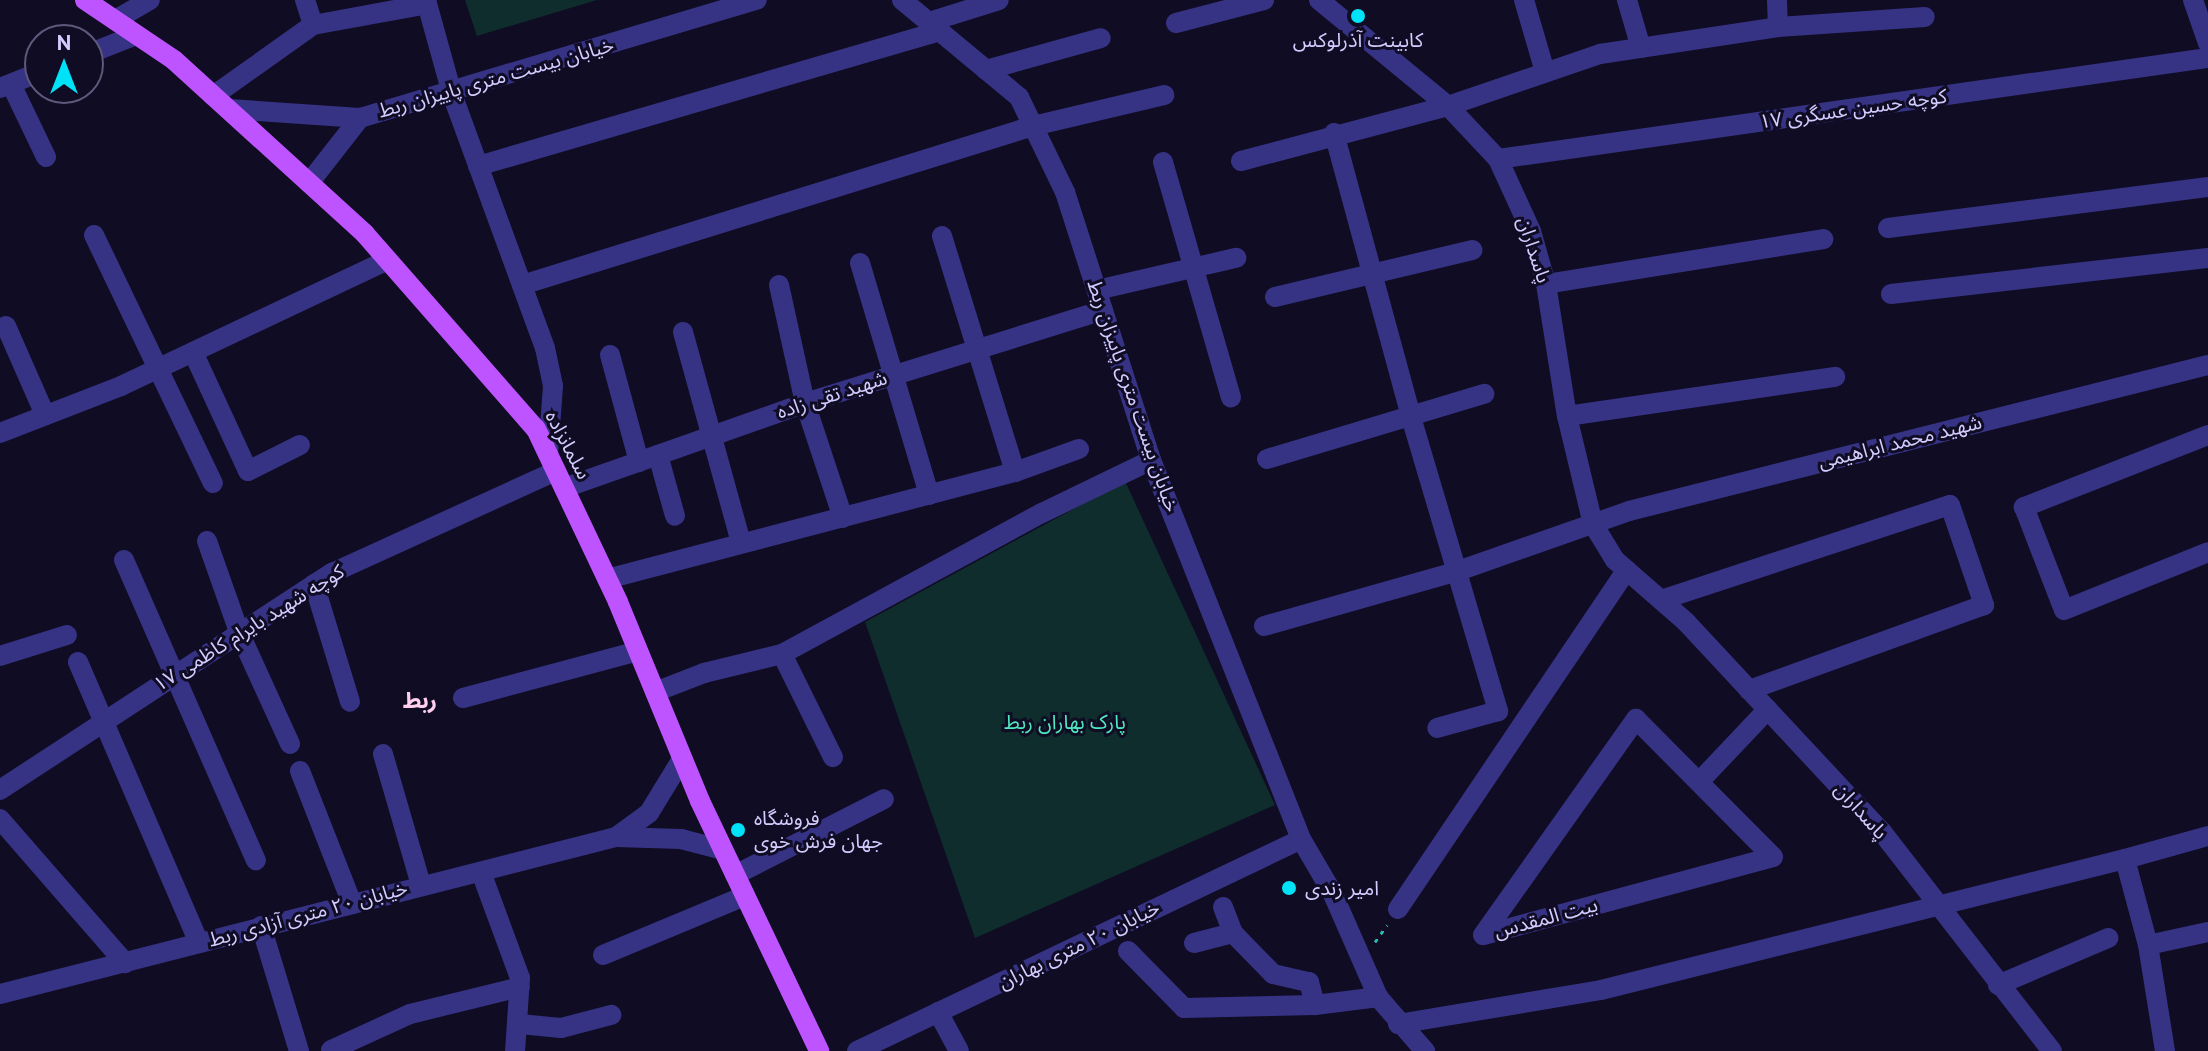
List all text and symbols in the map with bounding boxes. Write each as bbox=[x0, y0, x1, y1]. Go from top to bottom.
marker: کابینت آذرلوکس bbox=[1349, 7, 1367, 25]
north arrow bbox=[24, 24, 104, 104]
text: N bbox=[57, 28, 71, 56]
place label: کابینت آذرلوکس bbox=[1293, 28, 1423, 52]
street label: خیابان بیست متری پاییزان ربط bbox=[375, 33, 617, 123]
street label: کوچه حسین عسگری ۱۷ bbox=[1758, 84, 1948, 134]
street label: پاسداران bbox=[1512, 214, 1556, 286]
street label: خیابان بیست متری پاییزان ربط bbox=[1082, 277, 1184, 515]
street label: شهید تقی زاده bbox=[774, 366, 890, 424]
street label: سلمانزاده bbox=[540, 407, 596, 483]
street label: شهید محمد ابراهیمی bbox=[1816, 410, 1984, 474]
street label: کوچه شهید بایرام کاظمی ۱۷ bbox=[149, 559, 349, 697]
district label: ربط bbox=[403, 688, 437, 714]
park label: پارک بهاران ربط bbox=[1004, 710, 1126, 734]
street label: پاسداران bbox=[1829, 778, 1893, 844]
place label: فروشگاه جهان فرش خوی bbox=[754, 806, 883, 853]
marker: فروشگاه جهان فرش خوی bbox=[729, 821, 747, 839]
street label: خیابان ۲۰ متری آزادی ربط bbox=[206, 876, 410, 952]
place label: امیر زندی bbox=[1305, 876, 1379, 900]
marker: امیر زندی bbox=[1280, 879, 1298, 897]
street label: بیت المقدس bbox=[1492, 893, 1600, 943]
street label: خیابان ۲۰ متری بهاران bbox=[994, 896, 1164, 994]

